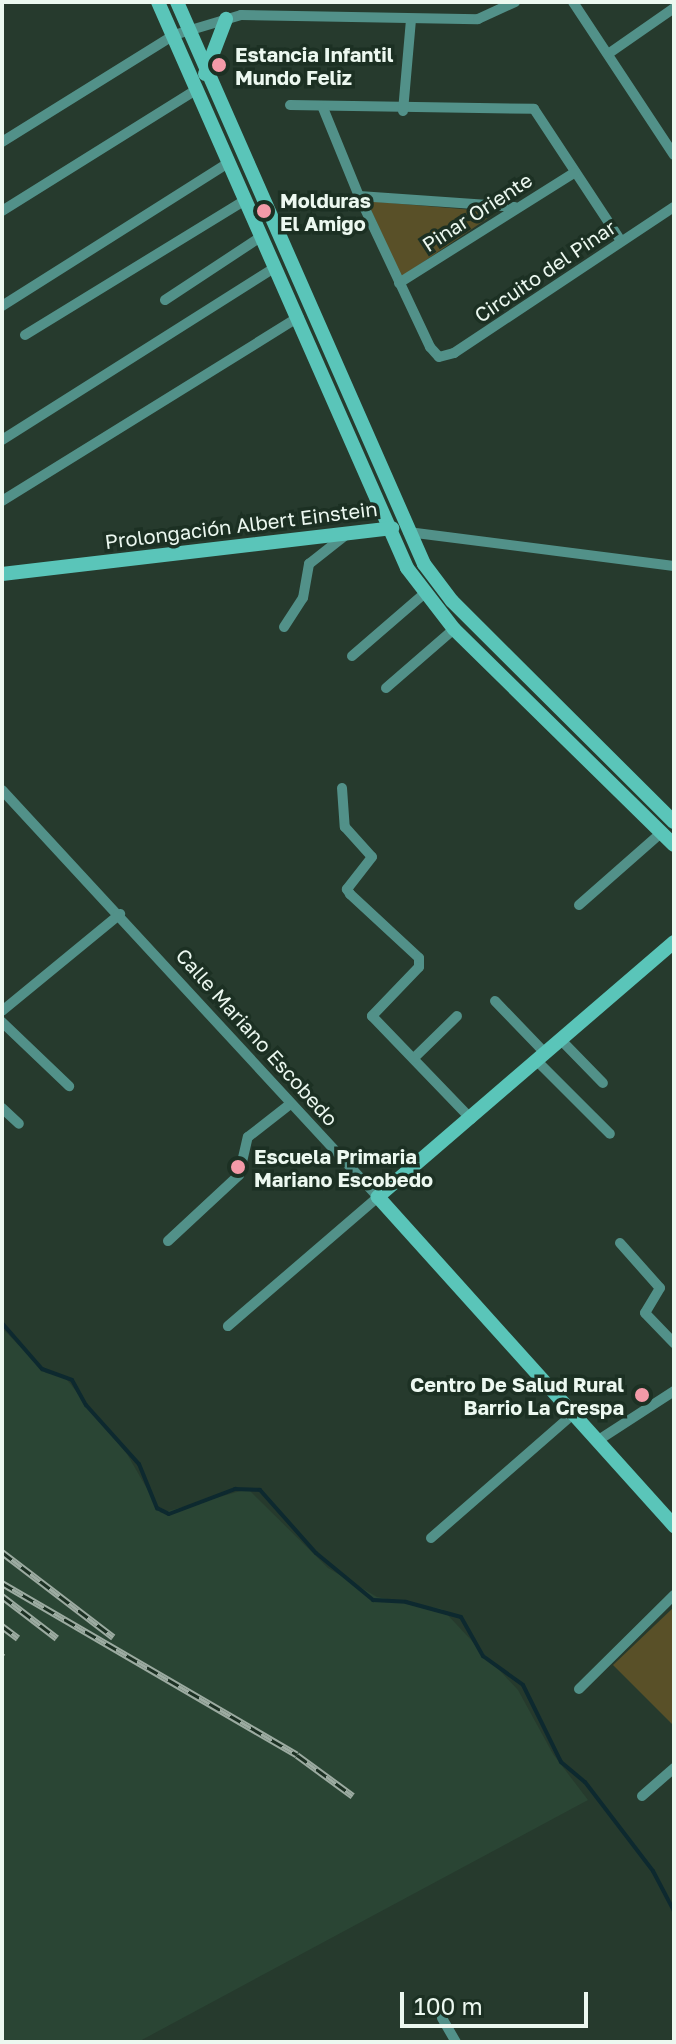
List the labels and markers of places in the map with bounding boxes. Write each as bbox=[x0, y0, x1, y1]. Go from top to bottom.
place label: Estancia Infantil Mundo Feliz bbox=[235, 42, 394, 89]
marker: Estancia Infantil Mundo Feliz bbox=[210, 56, 228, 74]
place label: Molduras El Amigo bbox=[280, 188, 371, 235]
marker: Molduras El Amigo bbox=[255, 202, 273, 220]
place label: Escuela Primaria Mariano Escobedo bbox=[254, 1144, 433, 1191]
marker: Escuela Primaria Mariano Escobedo bbox=[229, 1158, 247, 1176]
place label: Centro De Salud Rural Barrio La Crespa bbox=[410, 1372, 624, 1419]
marker: Centro De Salud Rural Barrio La Crespa bbox=[631, 1384, 653, 1406]

